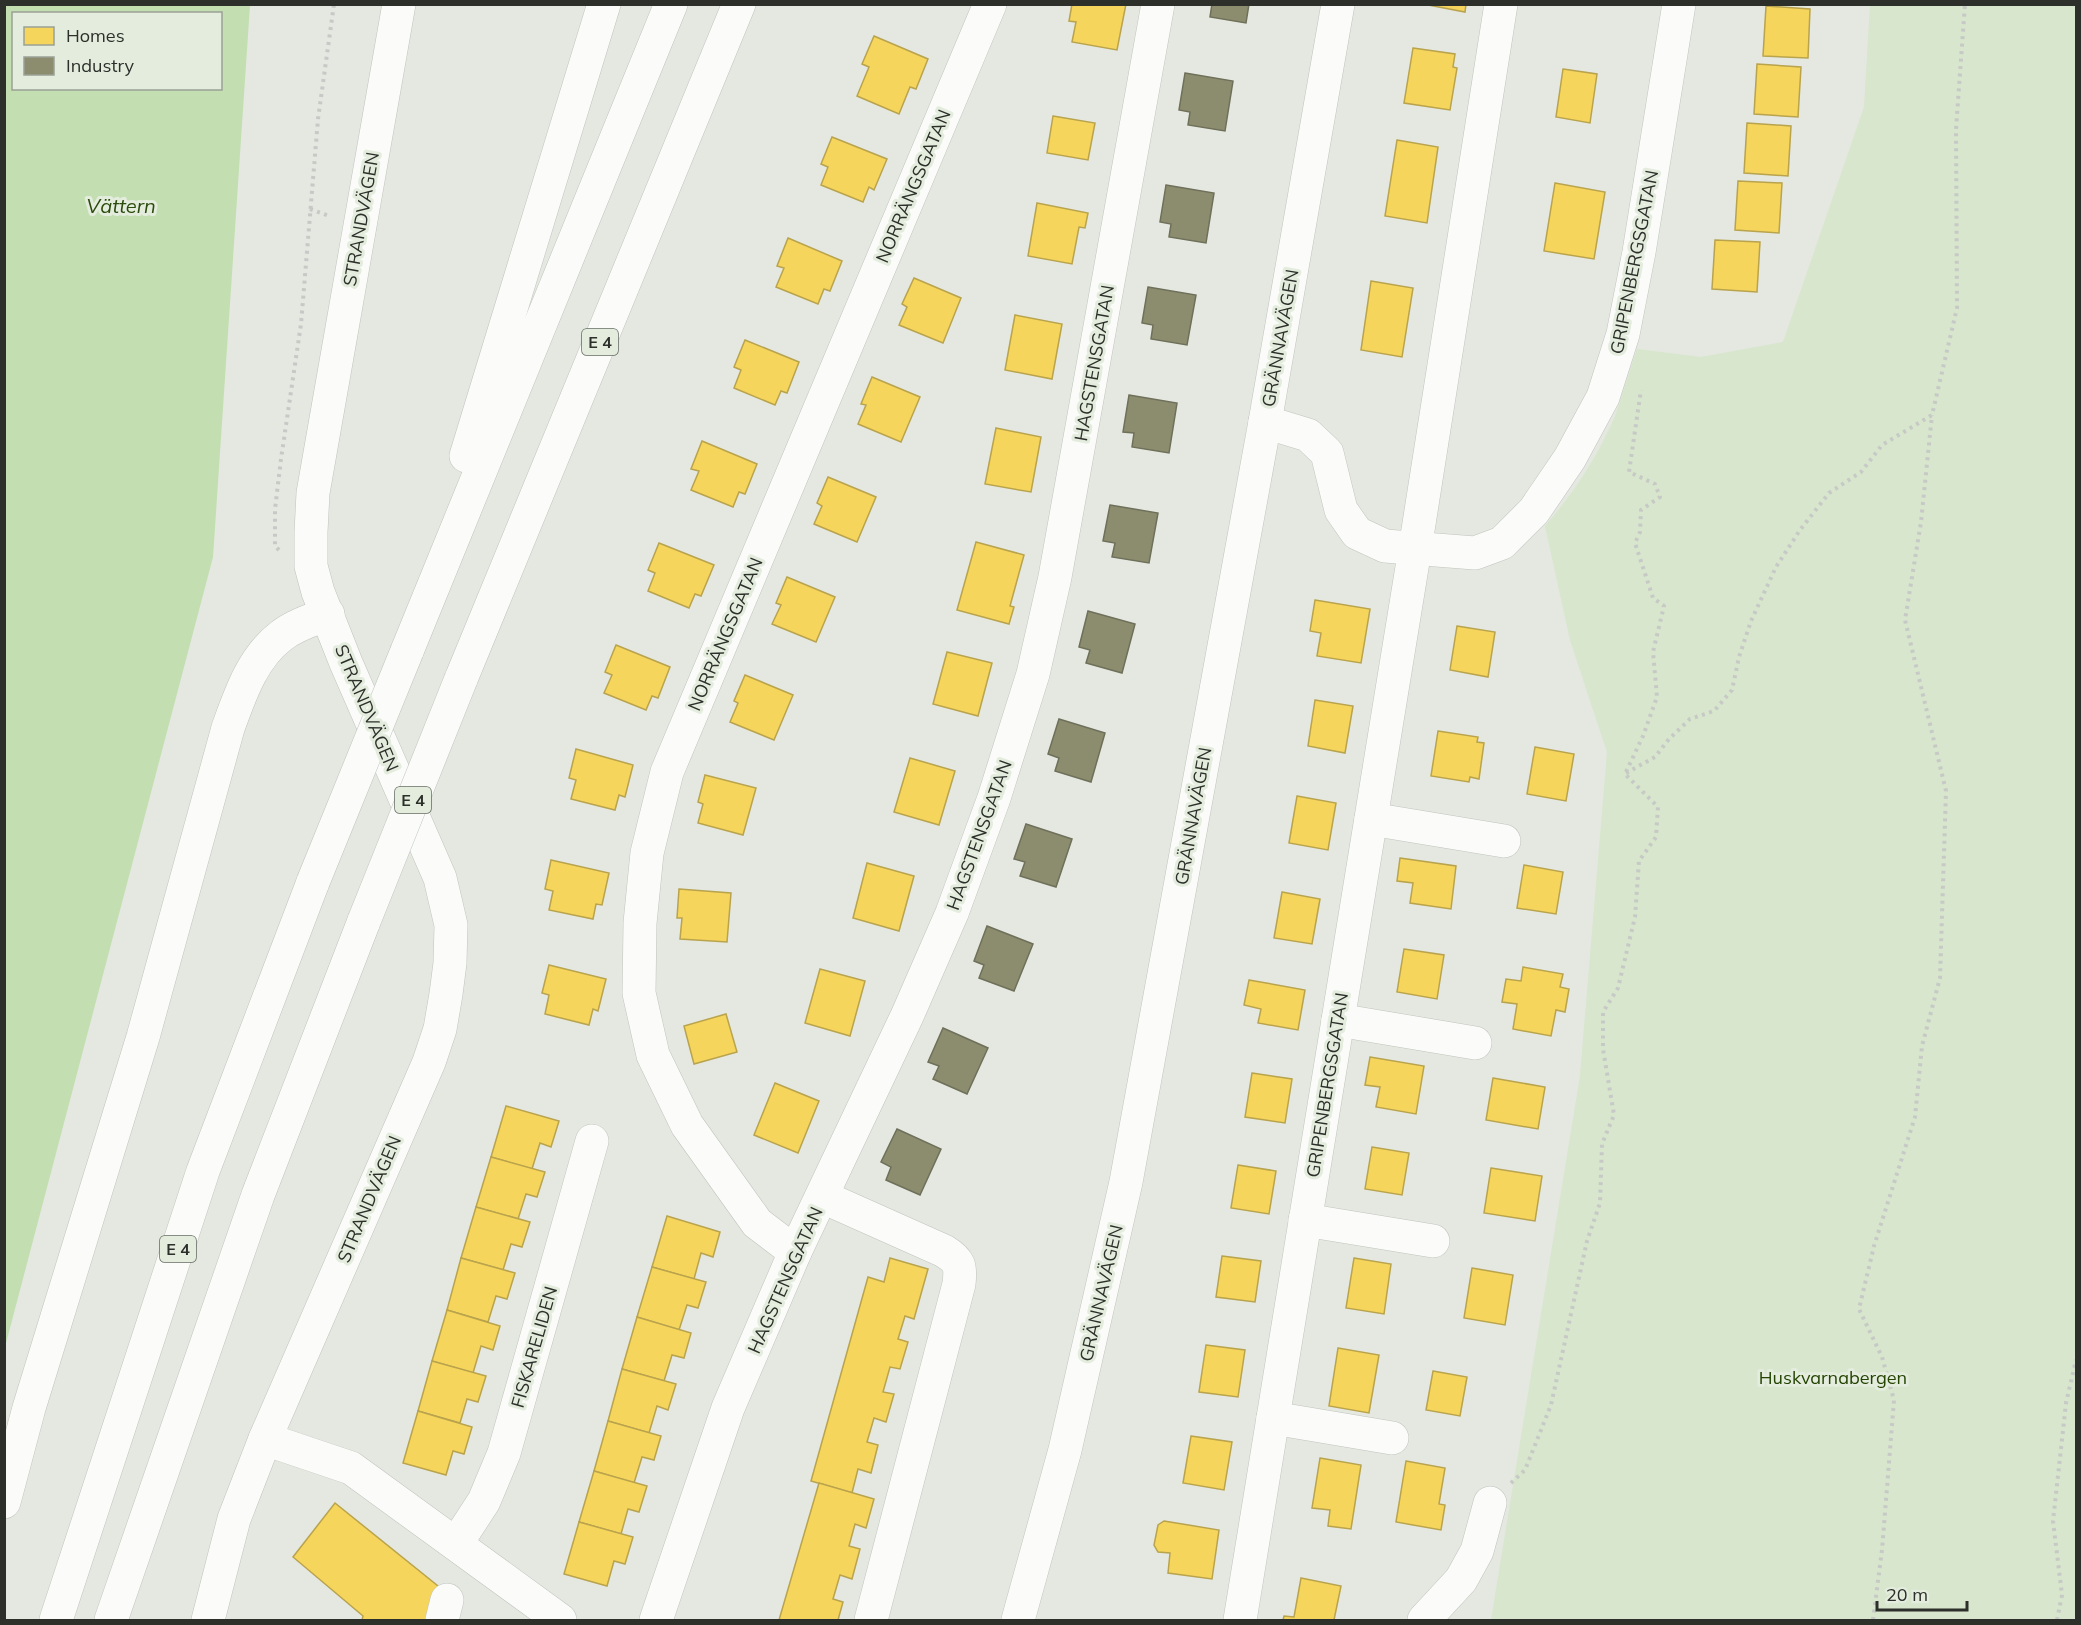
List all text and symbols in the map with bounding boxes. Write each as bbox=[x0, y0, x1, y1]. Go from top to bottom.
legend bbox=[12, 12, 222, 90]
text: Homes bbox=[66, 24, 125, 47]
text: Industry bbox=[66, 54, 135, 77]
street label: NORRÄNGSGATAN bbox=[870, 106, 956, 266]
street label: STRANDVÄGEN bbox=[338, 150, 384, 288]
street label: GRIPENBERGSGATAN bbox=[1605, 168, 1663, 356]
water label: Vättern bbox=[86, 193, 156, 218]
street label: GRÄNNAVÄGEN bbox=[1257, 267, 1303, 409]
street label: HAGSTENSGATAN bbox=[1069, 283, 1119, 443]
road number: E 4 bbox=[582, 329, 618, 355]
street label: NORRÄNGSGATAN bbox=[682, 554, 768, 714]
street label: STRANDVÄGEN bbox=[330, 641, 404, 775]
street label: GRÄNNAVÄGEN bbox=[1170, 745, 1216, 887]
street label: HAGSTENSGATAN bbox=[941, 757, 1017, 913]
road number: E 4 bbox=[395, 787, 431, 813]
street label: GRIPENBERGSGATAN bbox=[1301, 991, 1353, 1179]
street label: STRANDVÄGEN bbox=[332, 1132, 406, 1266]
street label: HAGSTENSGATAN bbox=[742, 1203, 828, 1357]
street label: GRÄNNAVÄGEN bbox=[1074, 1222, 1128, 1364]
road number: E 4 bbox=[160, 1236, 196, 1262]
street label: FISKARELIDEN bbox=[506, 1284, 562, 1410]
park label: Huskvarnabergen bbox=[1759, 1366, 1907, 1389]
scale bar bbox=[1877, 1574, 1967, 1612]
text: 20 m bbox=[1886, 1583, 1928, 1606]

